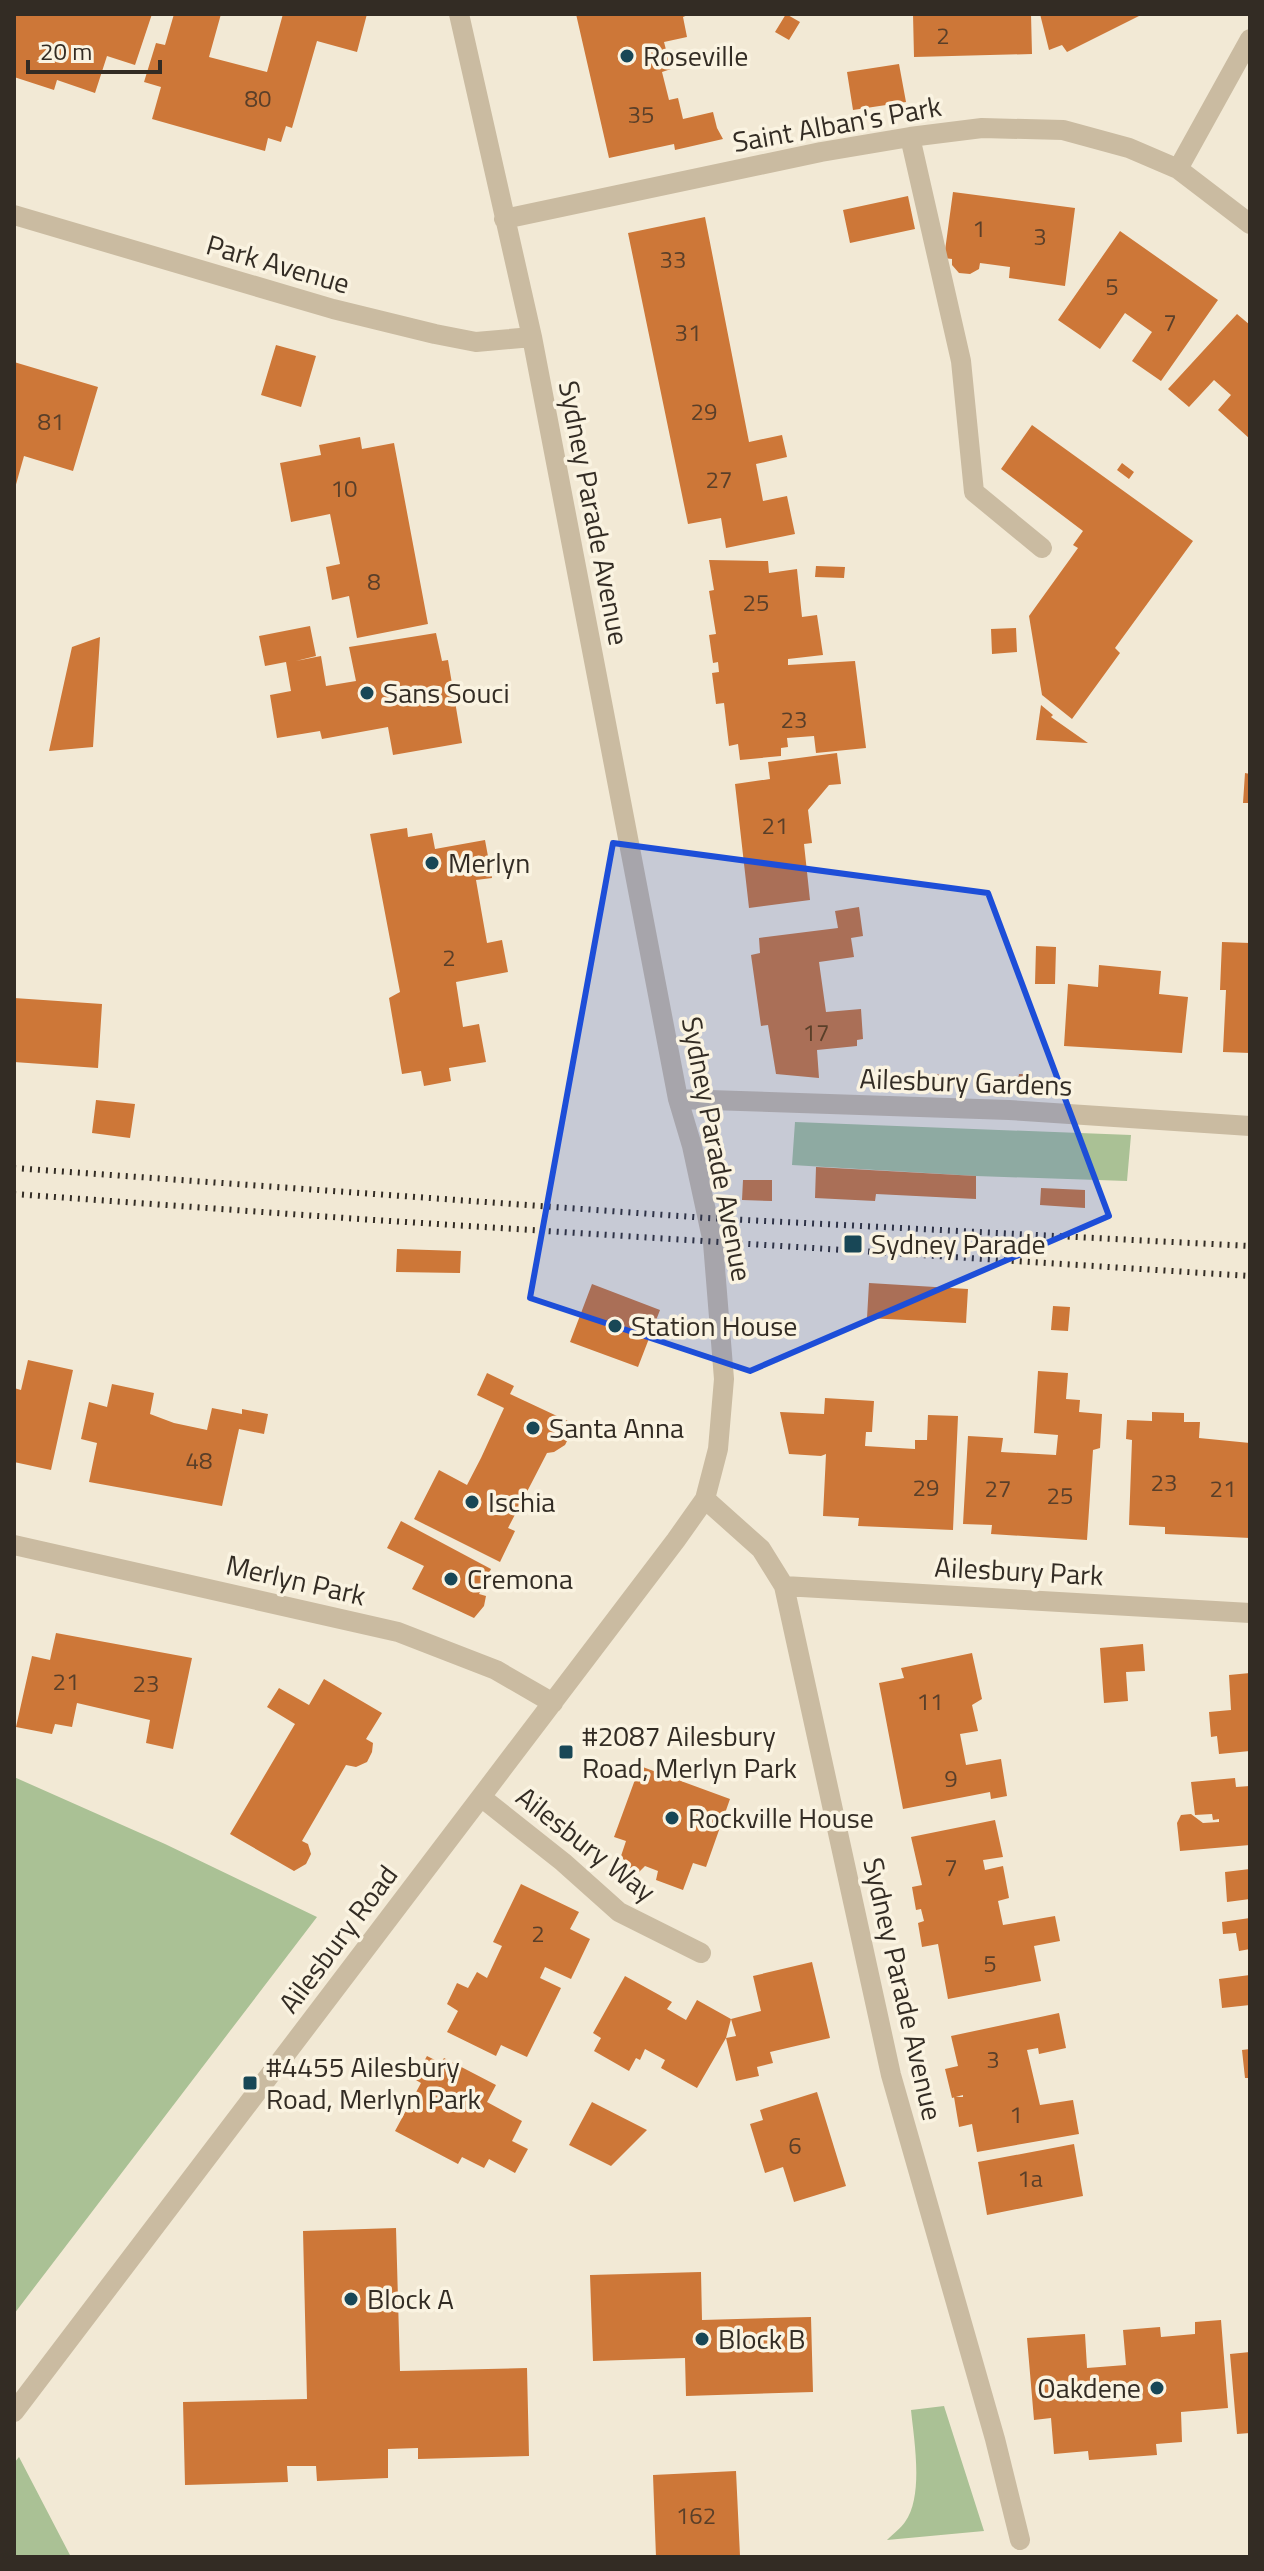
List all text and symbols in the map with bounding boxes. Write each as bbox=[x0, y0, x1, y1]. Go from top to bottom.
house number: 2 bbox=[936, 17, 950, 53]
scale bar bbox=[28, 24, 160, 74]
text: 20 m bbox=[40, 33, 92, 69]
place label: Roseville bbox=[643, 34, 748, 77]
marker: Roseville bbox=[618, 47, 636, 65]
house number: 80 bbox=[245, 80, 271, 116]
street label: Saint Alban's Park bbox=[729, 84, 945, 163]
house number: 35 bbox=[628, 96, 654, 132]
house number: 1 bbox=[972, 210, 986, 246]
house number: 3 bbox=[1033, 218, 1047, 254]
street label: Park Avenue bbox=[201, 223, 355, 304]
house number: 33 bbox=[660, 241, 686, 277]
house number: 5 bbox=[1105, 268, 1119, 304]
house number: 7 bbox=[1163, 304, 1177, 340]
house number: 31 bbox=[675, 314, 701, 350]
street label: Sydney Parade Avenue bbox=[548, 377, 641, 649]
house number: 29 bbox=[691, 393, 717, 429]
house number: 81 bbox=[38, 403, 64, 439]
house number: 27 bbox=[706, 461, 732, 497]
house number: 10 bbox=[331, 470, 357, 506]
house number: 8 bbox=[367, 563, 381, 599]
house number: 25 bbox=[743, 584, 769, 620]
place label: Sans Souci bbox=[383, 671, 510, 714]
marker: Sans Souci bbox=[358, 684, 376, 702]
house number: 23 bbox=[781, 701, 807, 737]
house number: 21 bbox=[762, 807, 788, 843]
place label: Merlyn bbox=[448, 841, 530, 884]
marker: Merlyn bbox=[423, 854, 441, 872]
house number: 2 bbox=[442, 939, 456, 975]
street label: Sydney Parade Avenue bbox=[671, 1013, 764, 1285]
house number: 17 bbox=[803, 1014, 829, 1050]
street label: Ailesbury Gardens bbox=[859, 1056, 1073, 1107]
place label: Sydney Parade bbox=[871, 1222, 1046, 1265]
marker: Sydney Parade bbox=[842, 1233, 864, 1255]
place label: Station House bbox=[631, 1304, 797, 1347]
marker: Station House bbox=[606, 1317, 624, 1335]
place label: Santa Anna bbox=[549, 1406, 684, 1449]
marker: Santa Anna bbox=[524, 1419, 542, 1437]
house number: 48 bbox=[186, 1442, 212, 1478]
house number: 23 bbox=[1151, 1464, 1177, 1500]
house number: 29 bbox=[913, 1469, 939, 1505]
house number: 27 bbox=[985, 1470, 1011, 1506]
house number: 21 bbox=[1210, 1470, 1236, 1506]
house number: 25 bbox=[1047, 1477, 1073, 1513]
place label: Ischia bbox=[488, 1480, 555, 1523]
marker: Ischia bbox=[463, 1493, 481, 1511]
street label: Merlyn Park bbox=[222, 1543, 370, 1616]
street label: Ailesbury Park bbox=[934, 1545, 1105, 1596]
place label: Cremona bbox=[467, 1557, 573, 1600]
marker: Cremona bbox=[442, 1570, 460, 1588]
house number: 21 bbox=[53, 1663, 79, 1699]
house number: 23 bbox=[133, 1665, 159, 1701]
house number: 11 bbox=[917, 1683, 943, 1719]
place label: #2087 Ailesbury Road, Merlyn Park bbox=[582, 1714, 797, 1789]
marker: #2087 Ailesbury Road, Merlyn Park bbox=[557, 1743, 575, 1761]
house number: 9 bbox=[944, 1760, 958, 1796]
street label: Ailesbury Way bbox=[507, 1775, 665, 1912]
place label: Rockville House bbox=[688, 1796, 874, 1839]
marker: Rockville House bbox=[663, 1809, 681, 1827]
house number: 7 bbox=[944, 1849, 958, 1885]
street label: Sydney Parade Avenue bbox=[852, 1853, 955, 2125]
street label: Ailesbury Road bbox=[267, 1855, 408, 2022]
house number: 2 bbox=[531, 1915, 545, 1951]
house number: 5 bbox=[983, 1945, 997, 1981]
house number: 3 bbox=[986, 2041, 1000, 2077]
place label: #4455 Ailesbury Road, Merlyn Park bbox=[266, 2045, 481, 2120]
marker: #4455 Ailesbury Road, Merlyn Park bbox=[241, 2074, 259, 2092]
house number: 1 bbox=[1009, 2096, 1023, 2132]
house number: 6 bbox=[788, 2127, 802, 2163]
house number: 1a bbox=[1017, 2160, 1043, 2196]
place label: Block A bbox=[367, 2277, 454, 2320]
marker: Block A bbox=[342, 2290, 360, 2308]
place label: Block B bbox=[718, 2317, 806, 2360]
marker: Block B bbox=[693, 2330, 711, 2348]
place label: Oakdene bbox=[1037, 2366, 1141, 2409]
marker: Oakdene bbox=[1148, 2379, 1166, 2397]
house number: 162 bbox=[676, 2497, 716, 2533]

